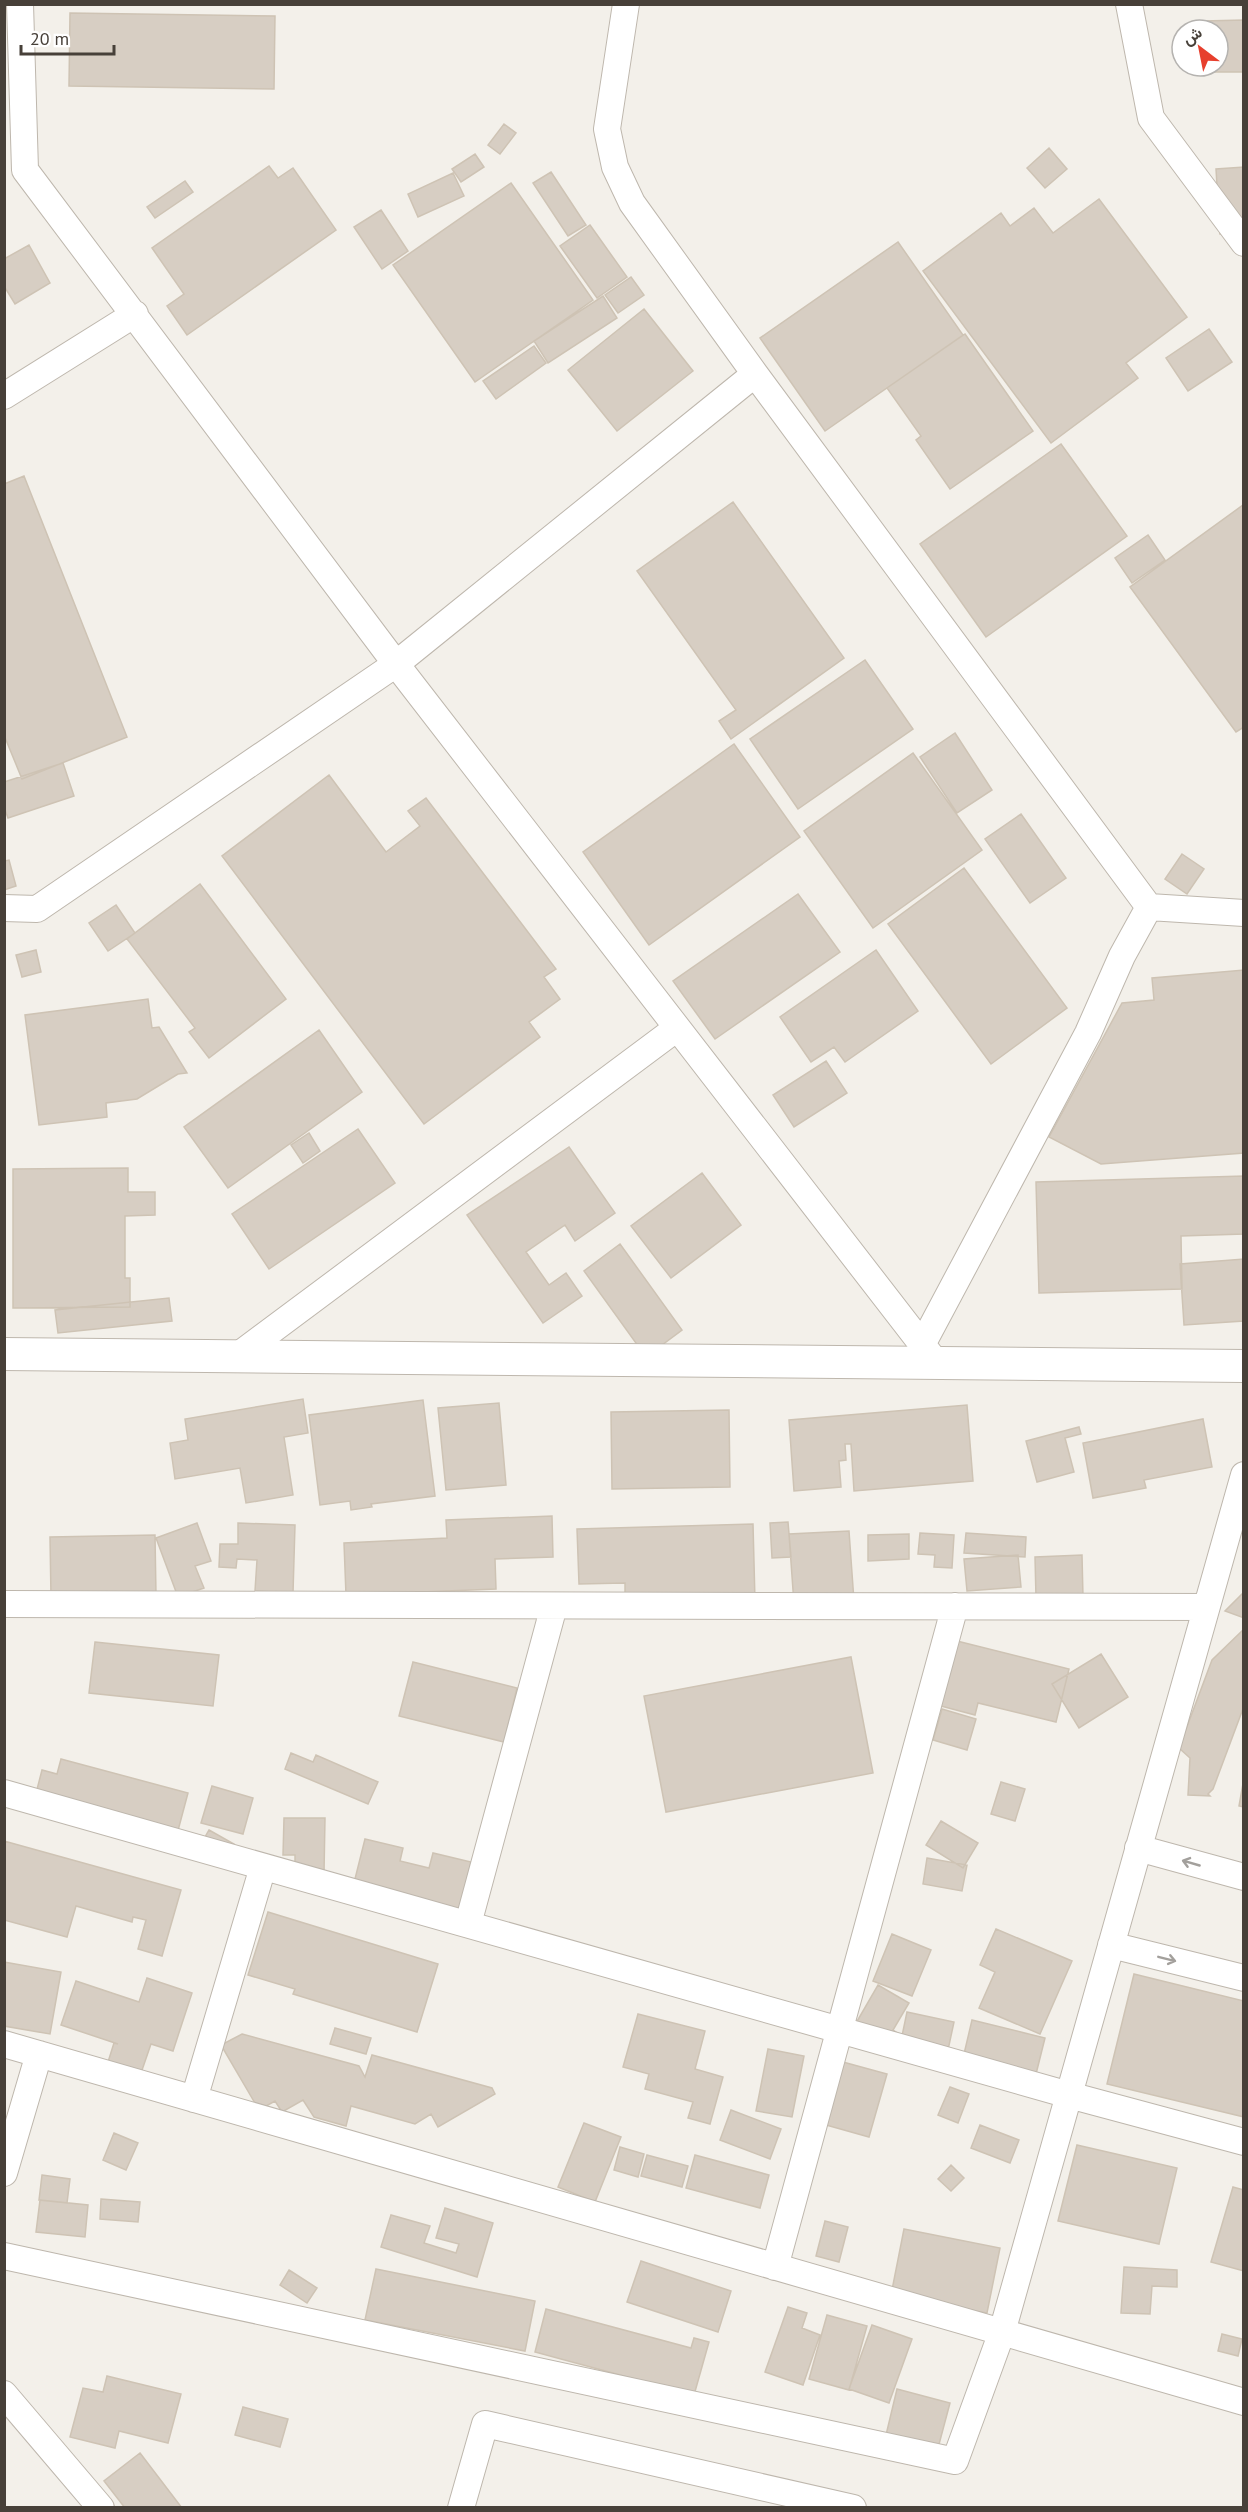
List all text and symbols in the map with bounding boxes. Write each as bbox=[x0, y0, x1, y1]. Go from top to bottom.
scale bar bbox=[21, 18, 114, 56]
north arrow bbox=[1170, 18, 1230, 78]
text: ش bbox=[1179, 22, 1206, 49]
text: 20 m bbox=[30, 27, 69, 50]
one-way arrow bbox=[1182, 1857, 1201, 1868]
one-way arrow bbox=[1158, 1954, 1177, 1966]

